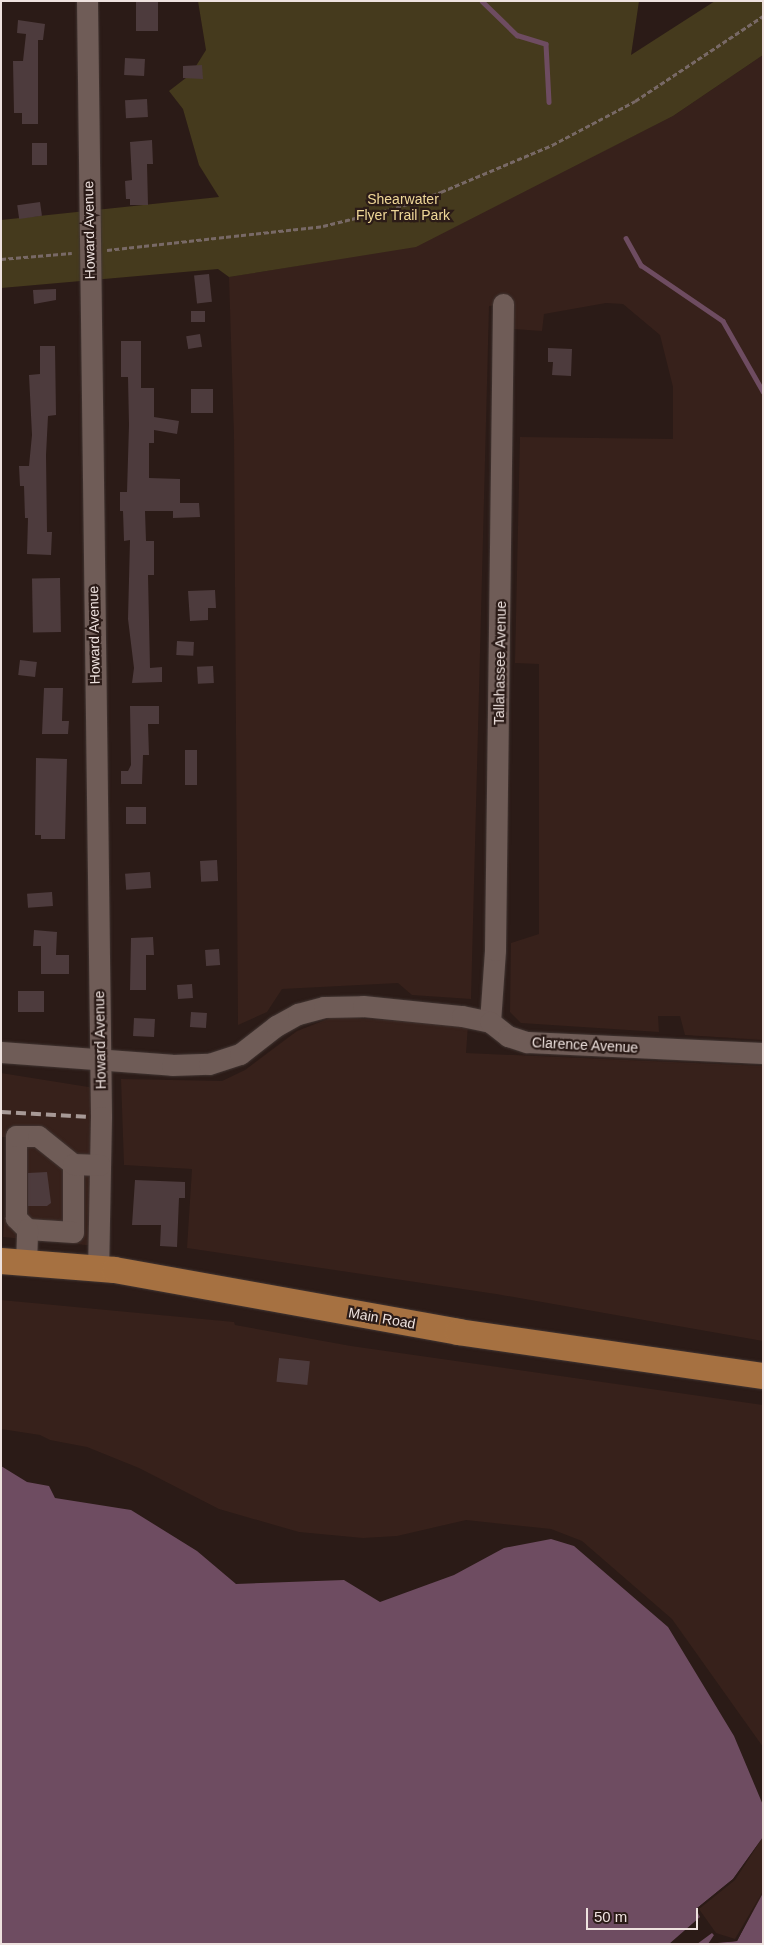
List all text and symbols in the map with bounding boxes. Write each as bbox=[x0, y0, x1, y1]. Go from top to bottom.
street label: Howard Avenue bbox=[80, 180, 98, 280]
park label: Shearwater Flyer Trail Park bbox=[356, 191, 450, 223]
street label: Howard Avenue bbox=[85, 585, 103, 685]
street label: Tallahassee Avenue bbox=[491, 600, 509, 726]
street label: Howard Avenue bbox=[91, 990, 109, 1090]
street label: Clarence Avenue bbox=[531, 1034, 639, 1056]
street label: Main Road bbox=[347, 1304, 417, 1332]
scale bar bbox=[589, 1898, 702, 1930]
text: 50 m bbox=[594, 1908, 627, 1925]

